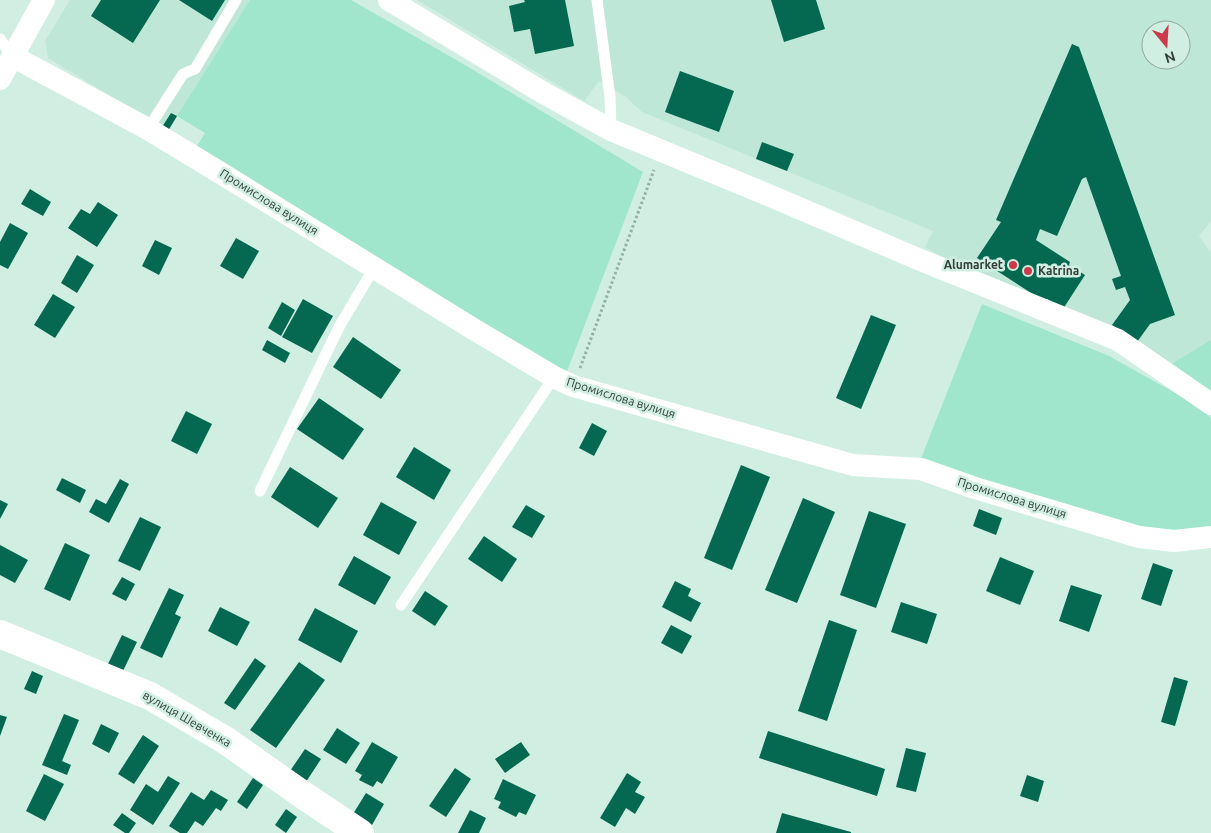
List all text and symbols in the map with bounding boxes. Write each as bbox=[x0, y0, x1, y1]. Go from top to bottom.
north arrow bbox=[1141, 20, 1191, 70]
text: N bbox=[1163, 48, 1177, 67]
street label: Промислова вулиця bbox=[218, 166, 321, 237]
place label: Alumarket bbox=[944, 258, 1003, 271]
marker: Alumarket bbox=[1007, 259, 1019, 271]
place label: Katrina bbox=[1038, 264, 1079, 277]
marker: Katrina bbox=[1022, 265, 1034, 277]
street label: Промислова вулиця bbox=[565, 375, 677, 420]
street label: Промислова вулиця bbox=[956, 475, 1068, 520]
street label: вулиця Шевченка bbox=[141, 688, 234, 749]

